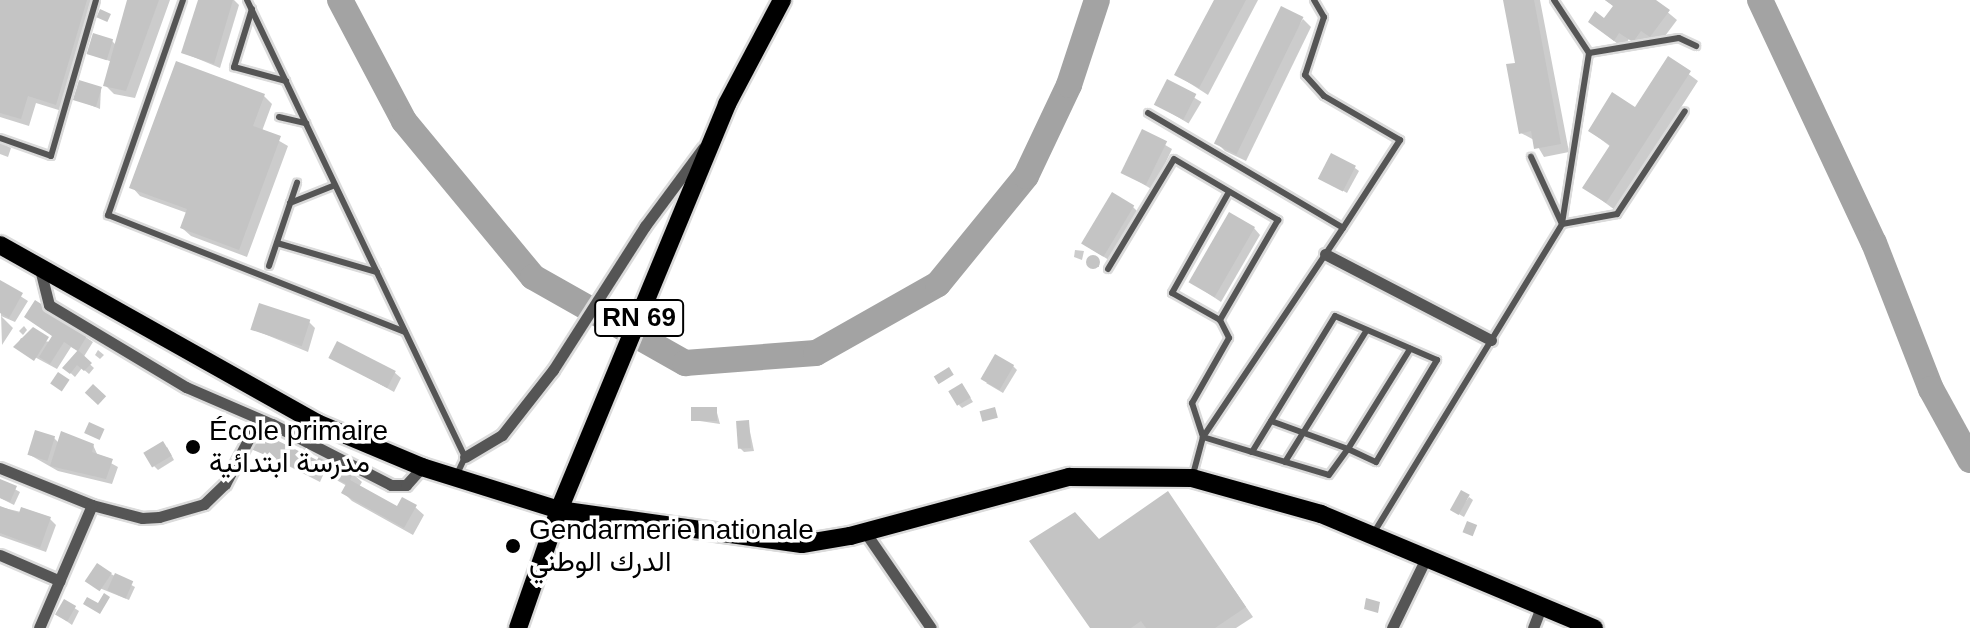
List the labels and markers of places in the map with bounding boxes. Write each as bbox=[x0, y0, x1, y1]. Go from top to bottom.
place label: École primaire مدرسة ابتدائية bbox=[209, 414, 388, 480]
marker: École primaire مدرسة ابتدائية bbox=[184, 438, 202, 456]
place label: Gendarmerie nationale الدرك الوطني bbox=[529, 513, 814, 579]
marker: Gendarmerie nationale الدرك الوطني bbox=[504, 537, 522, 555]

